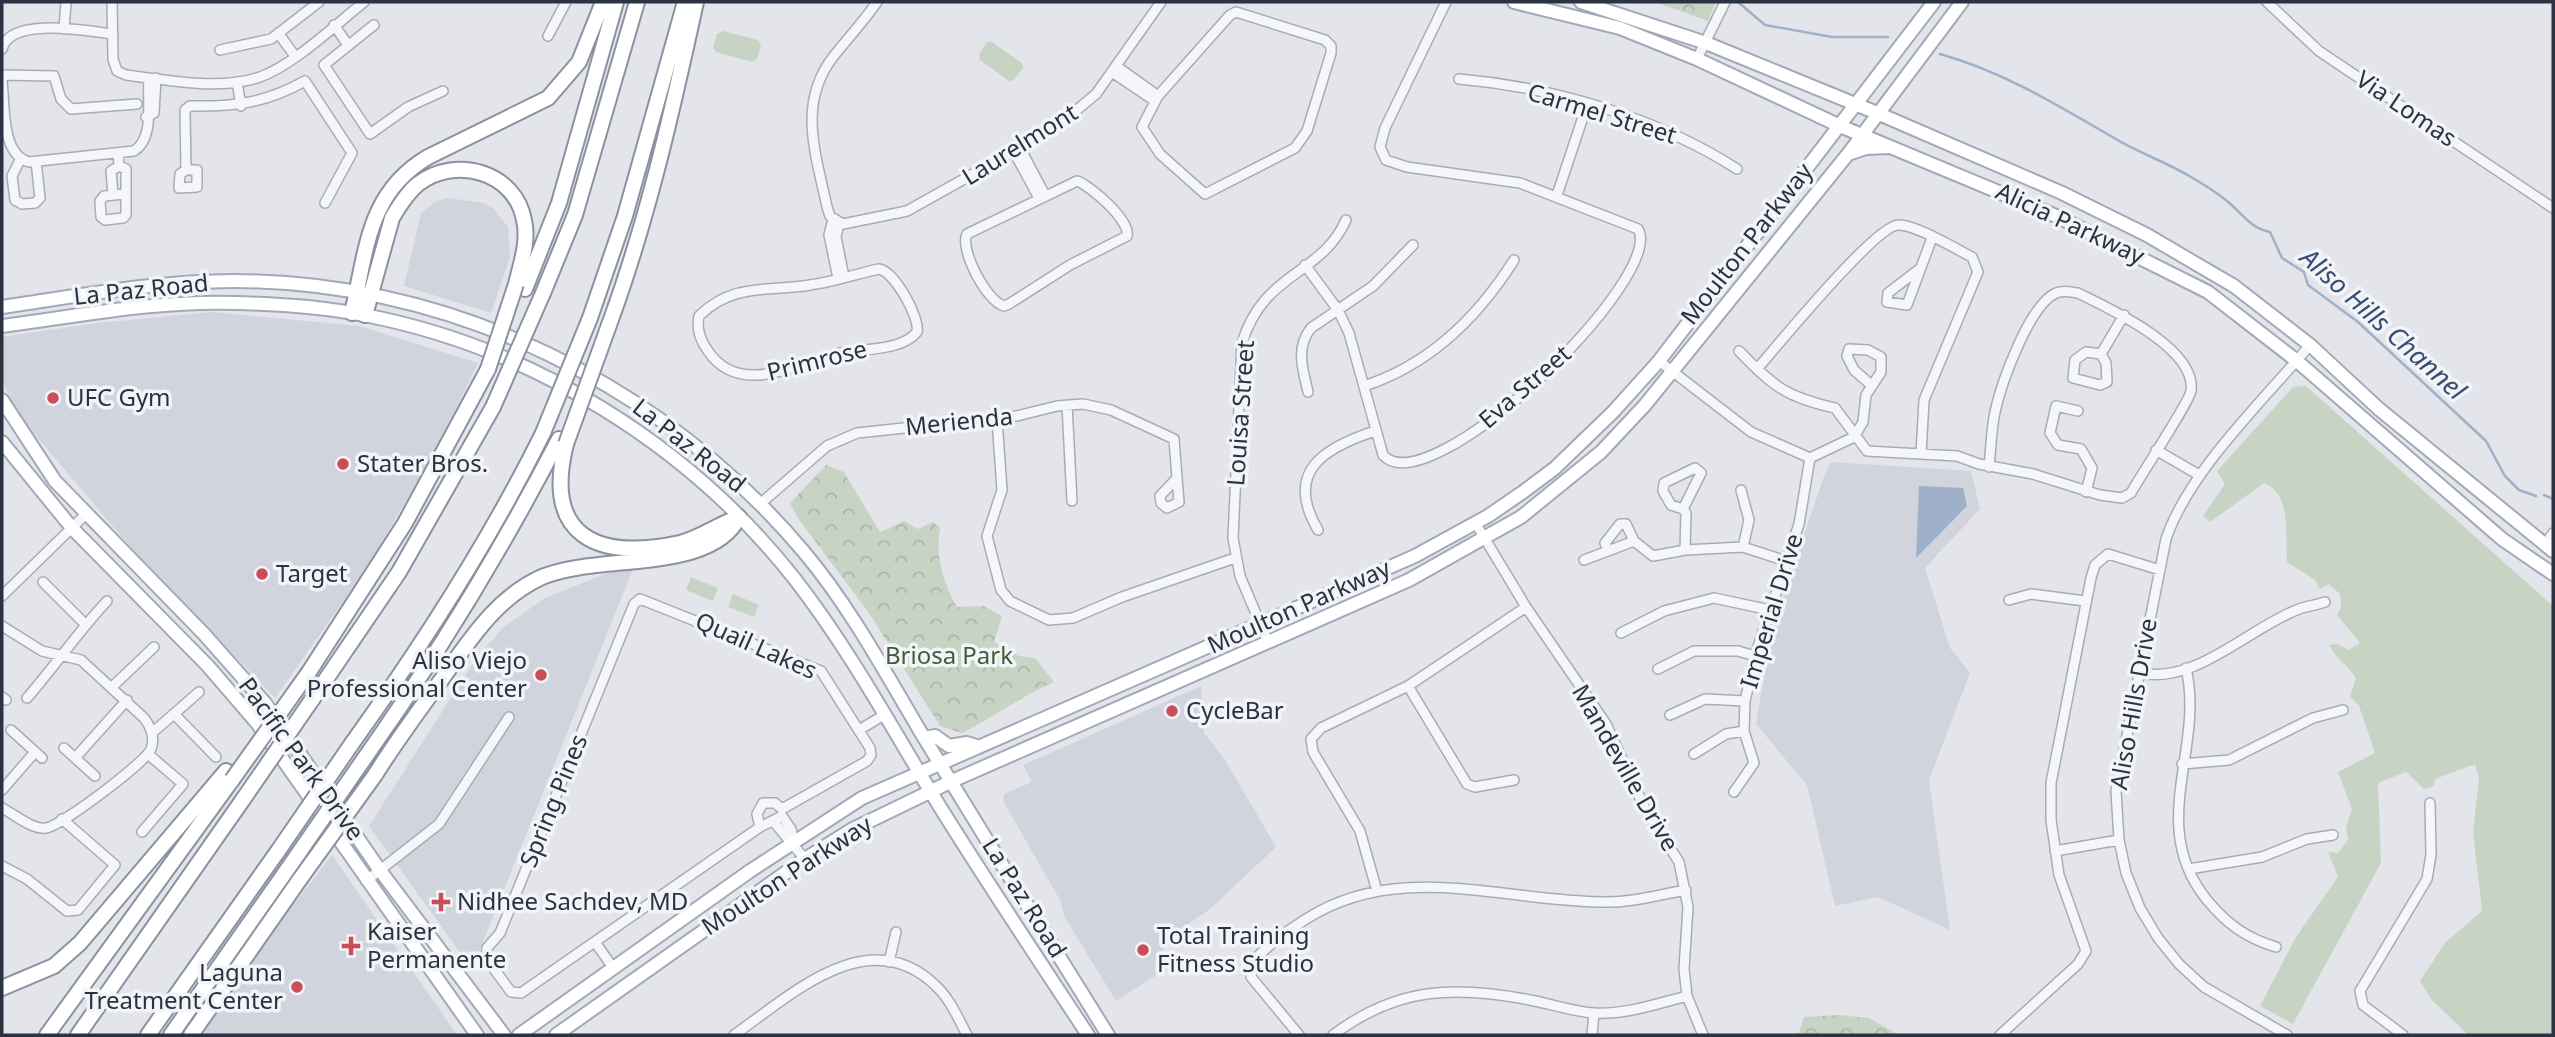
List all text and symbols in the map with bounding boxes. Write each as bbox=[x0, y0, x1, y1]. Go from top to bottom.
street label: Via Lomas bbox=[2350, 62, 2464, 154]
street label: Carmel Street bbox=[1524, 74, 1681, 151]
street label: Laurelmont bbox=[955, 95, 1084, 192]
street label: Moulton Parkway bbox=[1672, 155, 1820, 331]
street label: Alicia Parkway bbox=[1991, 174, 2151, 272]
water label: Aliso Hills Channel bbox=[2292, 238, 2475, 408]
street label: La Paz Road bbox=[72, 265, 210, 312]
street label: Primrose bbox=[763, 331, 870, 388]
street label: Eva Street bbox=[1471, 336, 1577, 435]
street label: Louisa Street bbox=[1218, 338, 1261, 487]
place label: UFC Gym bbox=[67, 380, 171, 413]
marker: UFC Gym bbox=[45, 390, 61, 406]
street label: La Paz Road bbox=[626, 390, 753, 500]
street label: Merienda bbox=[903, 398, 1014, 443]
place label: Stater Bros. bbox=[357, 446, 488, 479]
marker: Stater Bros. bbox=[335, 456, 351, 472]
street label: Imperial Drive bbox=[1731, 529, 1810, 692]
street label: Moulton Parkway bbox=[1202, 550, 1396, 661]
place label: Target bbox=[276, 556, 348, 589]
marker: Target bbox=[254, 566, 270, 582]
street label: Quail Lakes bbox=[691, 603, 823, 686]
street label: Aliso Hills Drive bbox=[2101, 615, 2164, 792]
park label: Briosa Park bbox=[885, 638, 1013, 671]
place label: Aliso Viejo Professional Center bbox=[307, 643, 527, 704]
marker: Aliso Viejo Professional Center bbox=[533, 667, 549, 683]
street label: Pacific Park Drive bbox=[232, 670, 373, 846]
street label: Mandeville Drive bbox=[1565, 678, 1688, 857]
place label: CycleBar bbox=[1186, 693, 1284, 726]
marker: CycleBar bbox=[1164, 703, 1180, 719]
street label: Spring Pines bbox=[511, 729, 594, 872]
street label: Moulton Parkway bbox=[695, 807, 878, 942]
street label: La Paz Road bbox=[975, 831, 1075, 963]
place label: Nidhee Sachdev, MD bbox=[457, 884, 688, 917]
marker: Nidhee Sachdev, MD bbox=[431, 892, 451, 912]
place label: Kaiser Permanente bbox=[367, 914, 506, 975]
place label: Total Training Fitness Studio bbox=[1157, 918, 1314, 979]
marker: Kaiser Permanente bbox=[341, 936, 361, 956]
marker: Total Training Fitness Studio bbox=[1135, 942, 1151, 958]
place label: Laguna Treatment Center bbox=[84, 955, 283, 1016]
marker: Laguna Treatment Center bbox=[289, 979, 305, 995]

